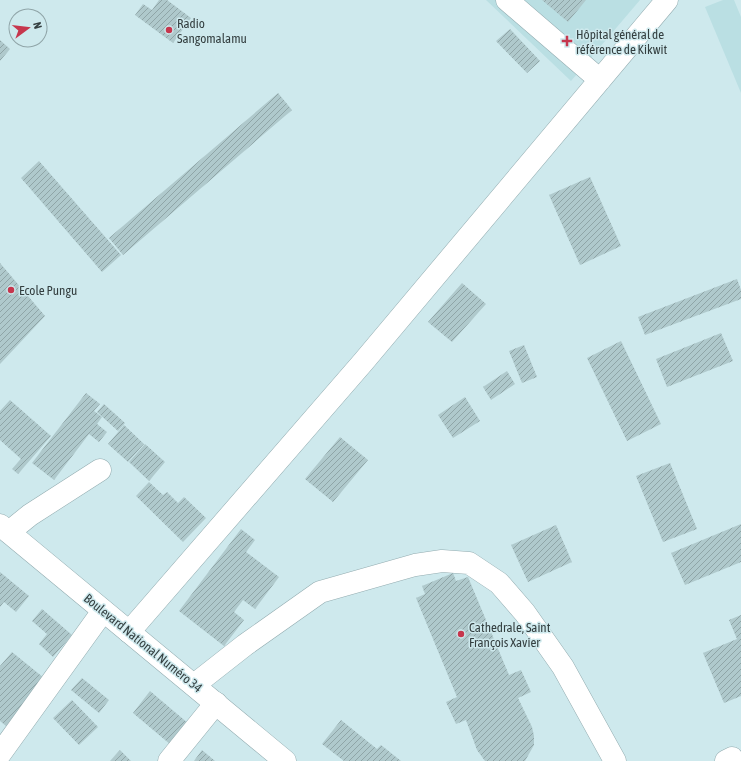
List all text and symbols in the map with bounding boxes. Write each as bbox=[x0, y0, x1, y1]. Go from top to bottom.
north arrow bbox=[8, 8, 48, 48]
place label: Radio Sangomalamu bbox=[177, 16, 247, 46]
text: N bbox=[31, 21, 44, 30]
marker: Radio Sangomalamu bbox=[164, 25, 174, 35]
place label: Hôpital général de référence de Kikwit bbox=[576, 27, 667, 57]
marker: Hôpital général de référence de Kikwit bbox=[561, 35, 573, 47]
place label: Ecole Pungu bbox=[19, 283, 77, 298]
marker: Ecole Pungu bbox=[6, 285, 16, 295]
street label: Boulevard National Numéro 34 bbox=[81, 591, 205, 695]
place label: Cathedrale, Saint François Xavier bbox=[469, 620, 551, 650]
marker: Cathedrale, Saint François Xavier bbox=[456, 629, 466, 639]

